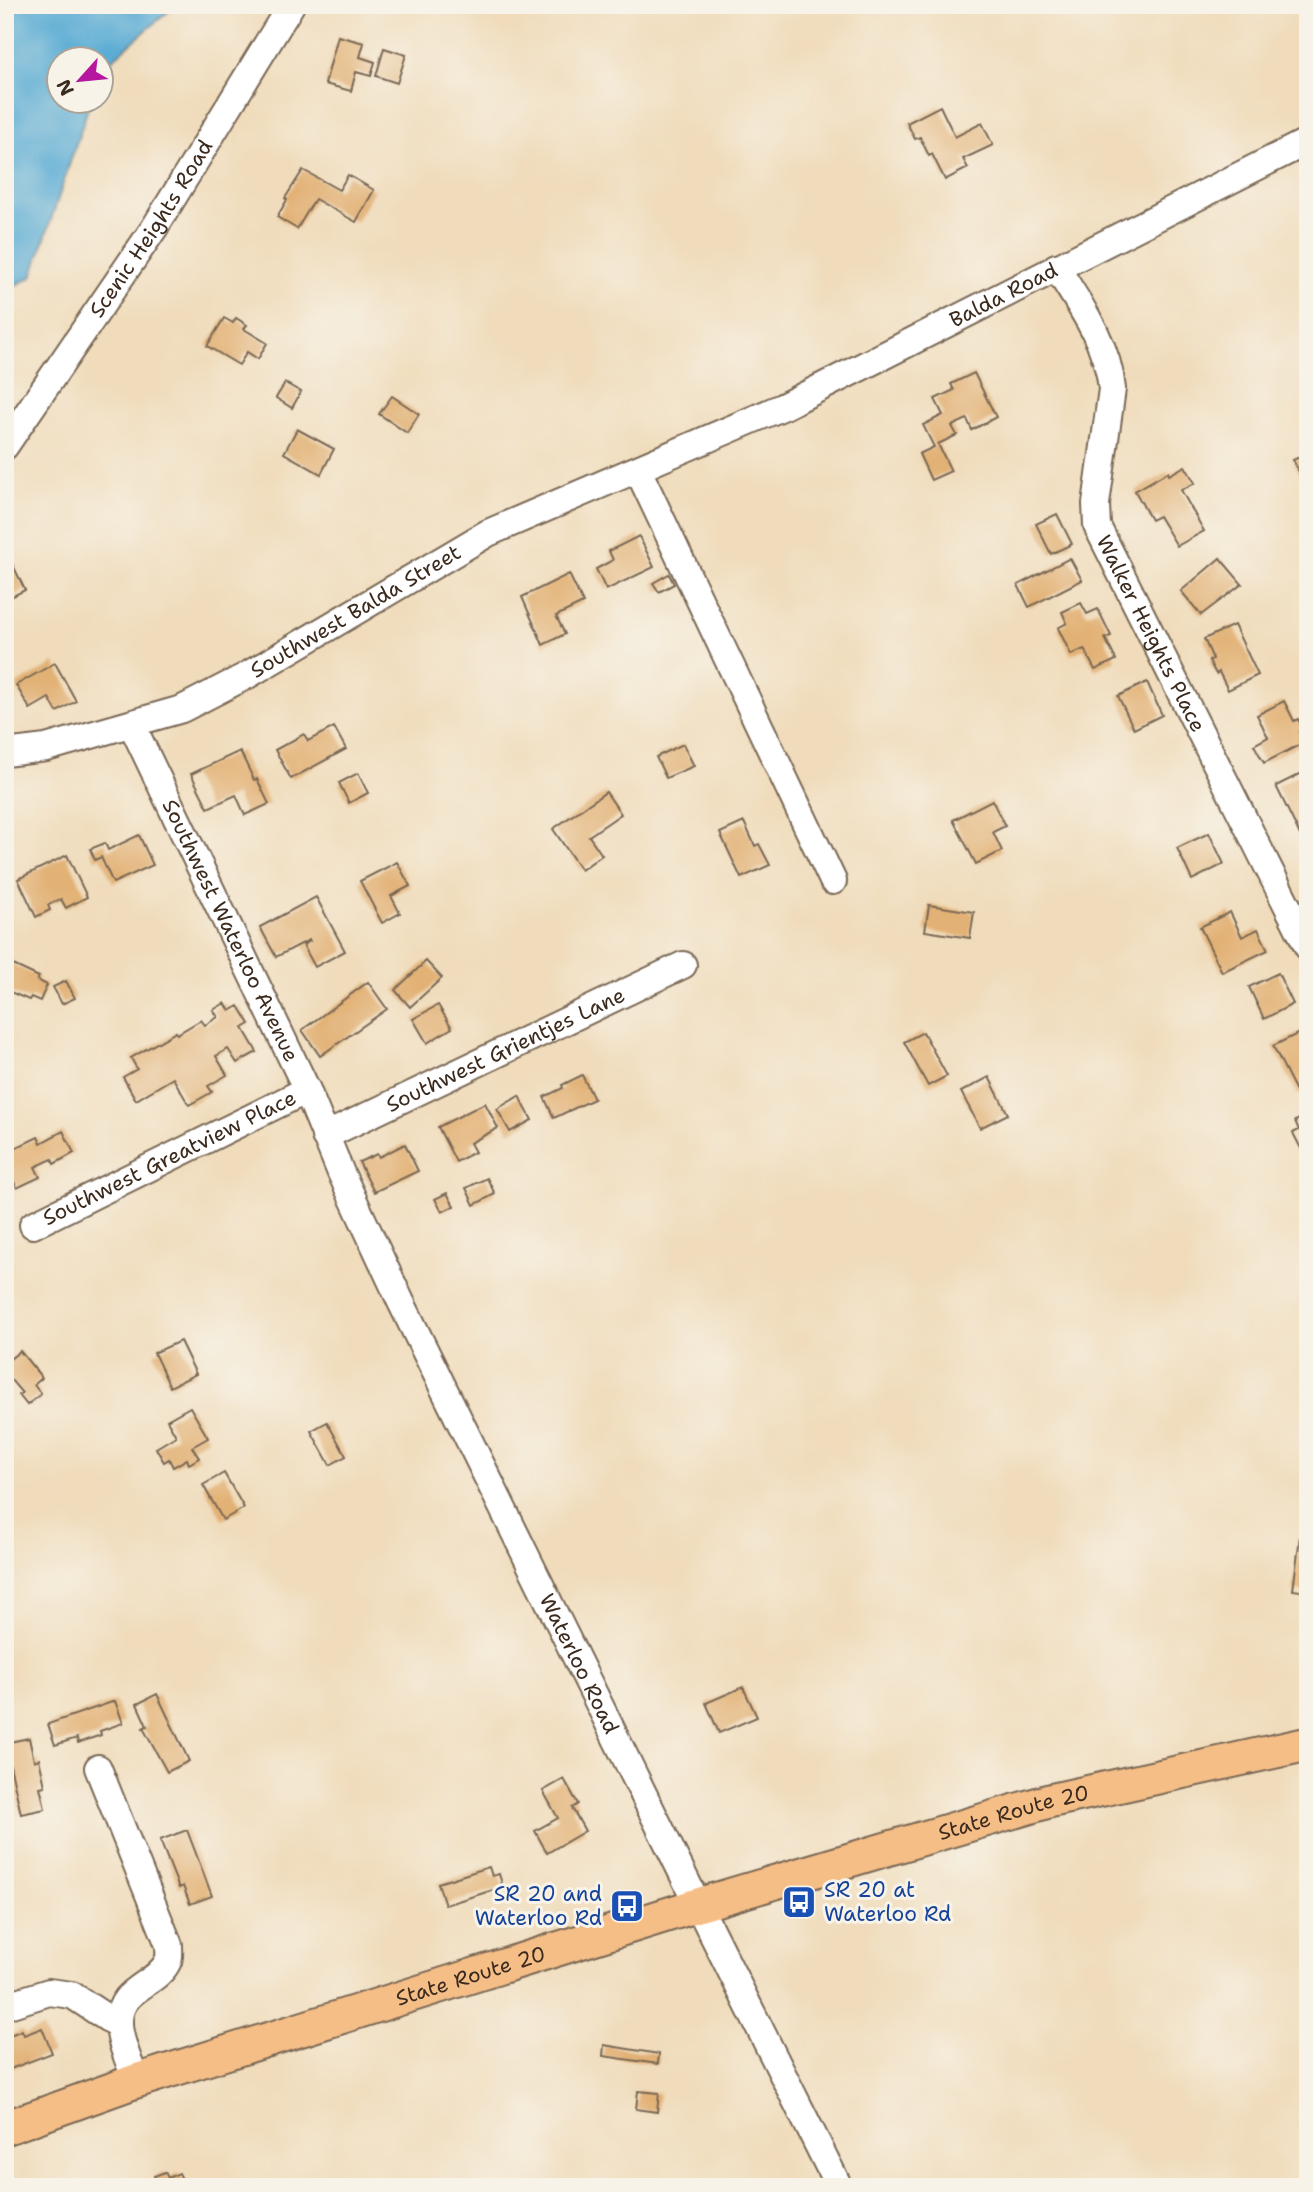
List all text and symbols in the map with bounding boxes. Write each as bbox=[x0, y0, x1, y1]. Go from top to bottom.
north arrow bbox=[46, 46, 116, 116]
text: N bbox=[51, 75, 80, 100]
street label: Scenic Heights Road bbox=[83, 134, 219, 323]
street label: Balda Road bbox=[945, 256, 1062, 334]
street label: Walker Heights Place bbox=[1090, 530, 1212, 737]
street label: Southwest Balda Street bbox=[245, 538, 466, 684]
street label: Southwest Waterloo Avenue bbox=[156, 795, 305, 1066]
street label: Southwest Grientjes Lane bbox=[382, 981, 629, 1119]
street label: Southwest Greatview Place bbox=[38, 1084, 301, 1232]
street label: Waterloo Road bbox=[533, 1589, 626, 1739]
street label: State Route 20 bbox=[935, 1779, 1092, 1847]
place label: SR 20 at Waterloo Rd bbox=[824, 1876, 951, 1928]
place label: SR 20 and Waterloo Rd bbox=[475, 1880, 602, 1932]
bus stop icon: SR 20 at Waterloo Rd bbox=[780, 1883, 818, 1921]
bus stop icon: SR 20 and Waterloo Rd bbox=[608, 1887, 646, 1925]
street label: State Route 20 bbox=[392, 1940, 549, 2013]

